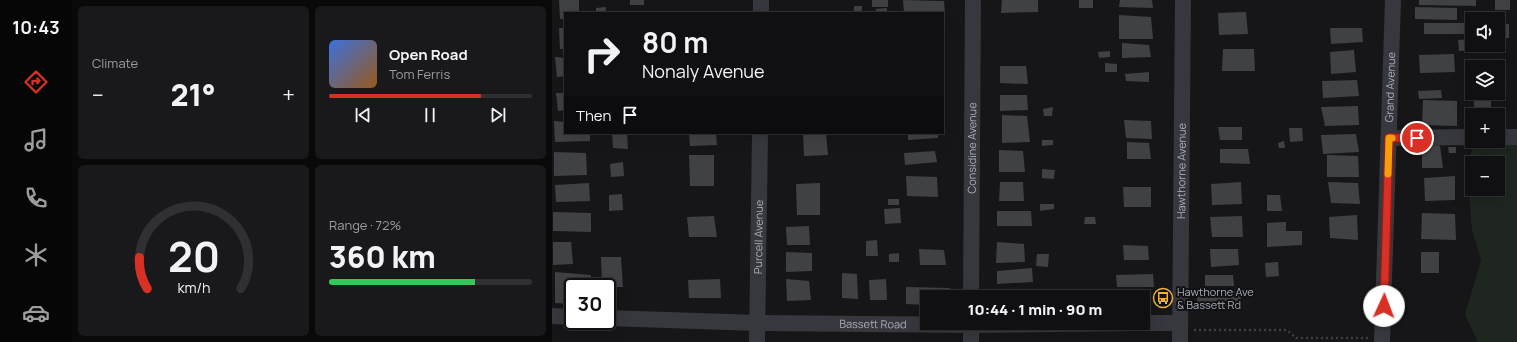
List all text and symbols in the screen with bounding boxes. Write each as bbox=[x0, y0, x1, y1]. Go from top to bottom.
map controls bbox=[1465, 12, 1505, 196]
button: sound bbox=[1465, 12, 1505, 52]
text: 10:43 bbox=[12, 15, 60, 39]
text: 80 m bbox=[642, 23, 708, 61]
icon: right bbox=[576, 28, 628, 80]
text: Open Road bbox=[389, 44, 468, 65]
street label: Grand Avenue bbox=[1381, 51, 1398, 123]
text: Climate bbox=[92, 54, 138, 72]
text: Nonaly Avenue bbox=[642, 59, 765, 83]
button: layers bbox=[1465, 60, 1505, 100]
text: Tom Ferris bbox=[389, 65, 450, 83]
icon: directions bbox=[22, 68, 50, 96]
text: 21° bbox=[170, 74, 216, 115]
text: − bbox=[92, 80, 104, 110]
text: + bbox=[282, 80, 295, 110]
street label: Considine Avenue bbox=[964, 102, 979, 194]
icon: previous bbox=[352, 104, 374, 126]
icon: pause bbox=[419, 104, 441, 126]
icon: next bbox=[487, 104, 509, 126]
icon: arrive bbox=[619, 104, 641, 126]
text: Then bbox=[576, 105, 611, 126]
button: + bbox=[1465, 108, 1505, 148]
pin bbox=[1400, 121, 1434, 155]
street label: Hawthorne Avenue bbox=[1173, 122, 1189, 219]
icon: music bbox=[22, 126, 50, 154]
icon: arrive bbox=[1406, 127, 1428, 149]
button: − bbox=[1465, 156, 1505, 196]
icon: phone bbox=[22, 184, 50, 212]
street label: Purcell Avenue bbox=[750, 199, 766, 274]
text: Range · 72% bbox=[329, 216, 401, 234]
text: 20 bbox=[167, 227, 220, 283]
text: 360 km bbox=[329, 236, 436, 277]
icon: climate bbox=[22, 241, 50, 269]
text: km/h bbox=[177, 277, 210, 296]
speed limit sign: 30 bbox=[564, 278, 616, 330]
place label: Hawthorne Ave & Bassett Rd bbox=[1177, 284, 1254, 312]
position arrow bbox=[1363, 285, 1405, 327]
bus stop icon: Hawthorne Ave & Bassett Rd bbox=[1152, 287, 1174, 309]
icon: car bbox=[22, 299, 50, 327]
text: 10:44 · 1 min · 90 m bbox=[968, 299, 1102, 320]
street label: Bassett Road bbox=[839, 316, 907, 331]

